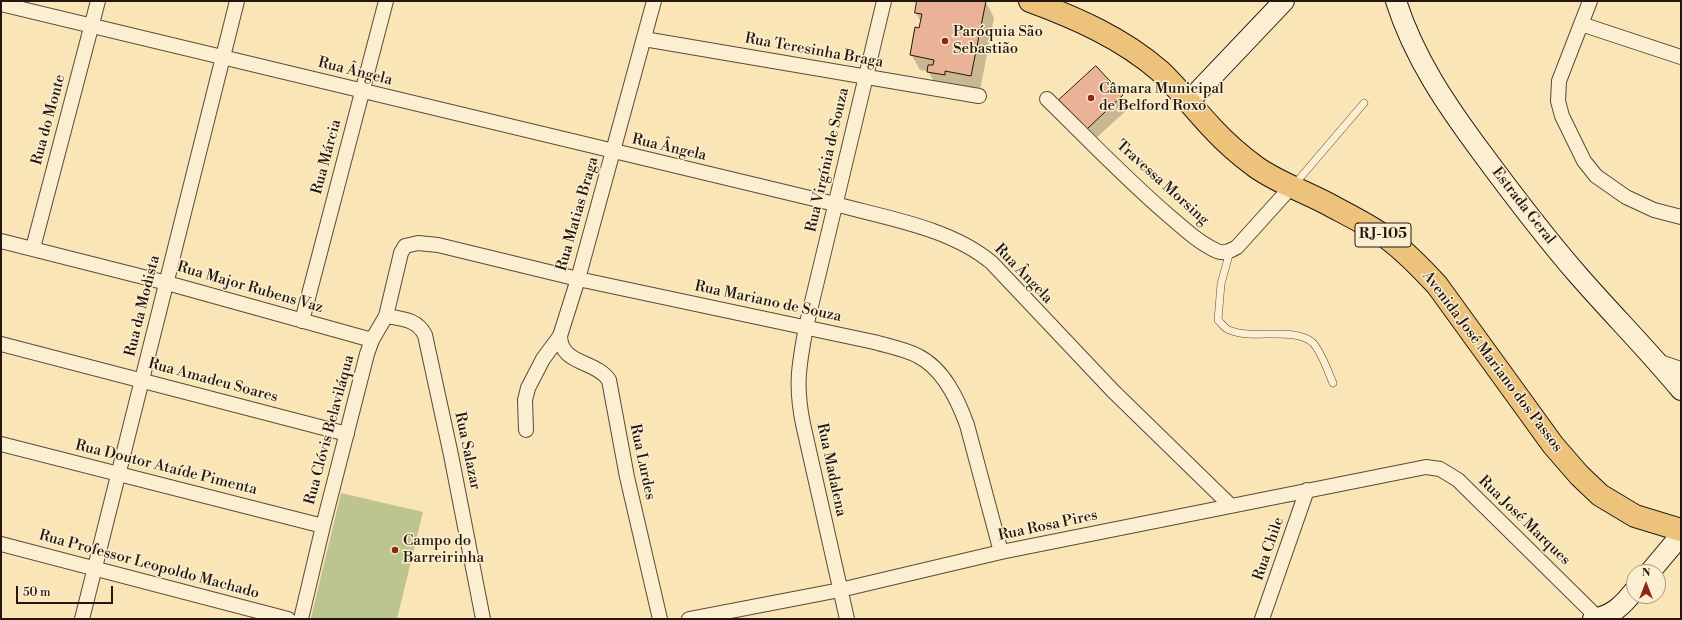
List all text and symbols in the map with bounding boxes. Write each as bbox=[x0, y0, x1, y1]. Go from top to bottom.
place label: Paróquia São Sebastião bbox=[953, 23, 1043, 58]
street label: Rua Teresinha Braga bbox=[743, 30, 885, 72]
marker: Paróquia São Sebastião bbox=[940, 36, 950, 46]
street label: Rua Ângela bbox=[316, 54, 394, 90]
street label: Rua do Monte bbox=[28, 73, 70, 167]
place label: Câmara Municipal de Belford Roxo bbox=[1099, 80, 1224, 115]
street label: Rua Virgínia de Souza bbox=[803, 86, 853, 234]
marker: Câmara Municipal de Belford Roxo bbox=[1086, 93, 1096, 103]
street label: Rua Márcia bbox=[308, 118, 346, 196]
street label: Rua Ângela bbox=[630, 131, 708, 165]
street label: Travessa Morsing bbox=[1112, 137, 1212, 229]
street label: Rua Matias Braga bbox=[553, 155, 603, 273]
street label: Estrada Geral bbox=[1487, 164, 1559, 248]
road number: RJ-105 bbox=[1355, 223, 1411, 247]
street label: Rua Ângela bbox=[990, 240, 1056, 308]
street label: Rua da Modista bbox=[122, 253, 164, 359]
street label: Rua Major Rubens Vaz bbox=[175, 259, 325, 317]
street label: Avenida José Mariano dos Passos bbox=[1418, 268, 1566, 456]
street label: Rua Mariano de Souza bbox=[693, 278, 843, 326]
street label: Rua Clóvis Belaviláqua bbox=[301, 353, 359, 507]
street label: Rua Amadeu Soares bbox=[146, 355, 280, 407]
street label: Rua Salazar bbox=[450, 410, 484, 492]
street label: Rua Lurdes bbox=[625, 422, 659, 502]
street label: Rua Madalena bbox=[812, 422, 850, 518]
street label: Rua Doutor Ataíde Pimenta bbox=[73, 437, 259, 499]
street label: Rua José Marques bbox=[1474, 473, 1574, 569]
street label: Rua Rosa Pires bbox=[997, 507, 1099, 545]
street label: Rua Chile bbox=[1250, 515, 1288, 583]
street label: Rua Professor Leopoldo Machado bbox=[37, 527, 261, 603]
place label: Campo do Barreirinha bbox=[403, 532, 484, 567]
marker: Campo do Barreirinha bbox=[390, 545, 400, 555]
north arrow bbox=[1626, 564, 1666, 604]
text: N bbox=[1642, 566, 1650, 580]
scale bar bbox=[18, 578, 115, 604]
text: 50 m bbox=[23, 585, 51, 600]

